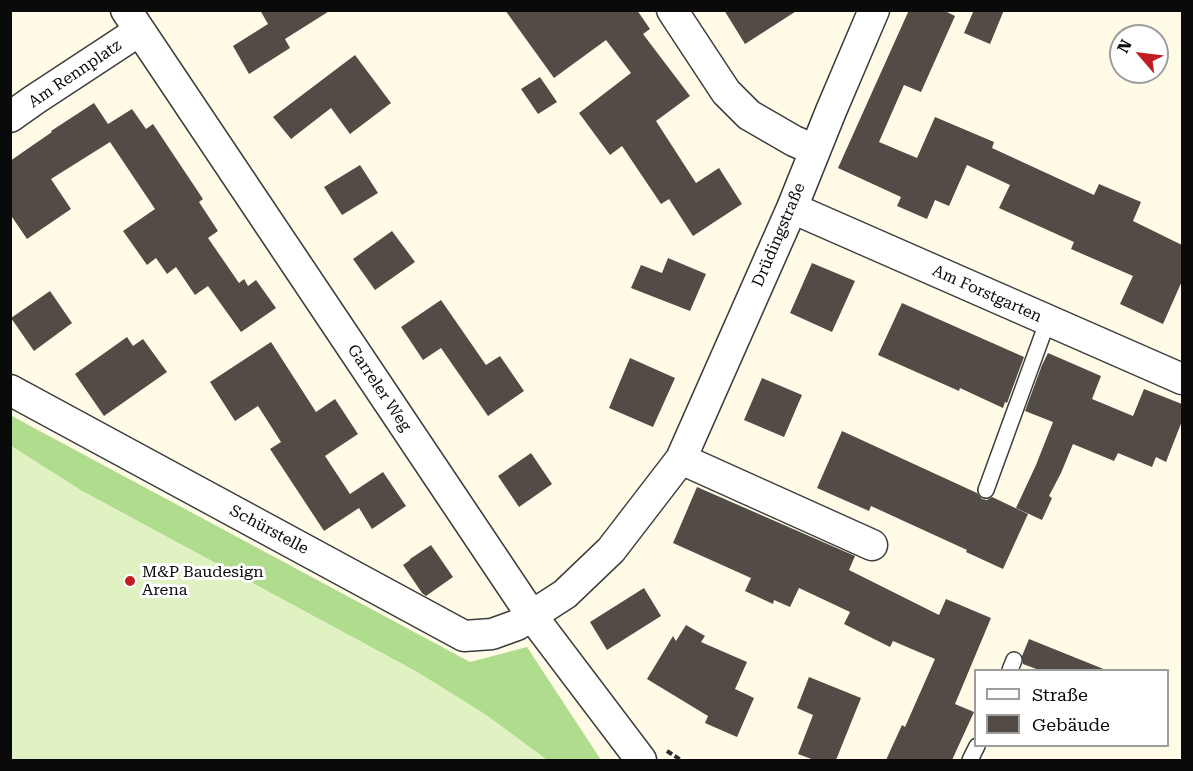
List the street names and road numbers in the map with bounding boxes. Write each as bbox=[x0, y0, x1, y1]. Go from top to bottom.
street label: Am Rennplatz bbox=[25, 36, 125, 112]
street label: Drüdingstraße bbox=[748, 180, 810, 290]
street label: Am Forstgarten bbox=[929, 261, 1045, 327]
street label: Garreler Weg bbox=[343, 341, 415, 435]
street label: Schürstelle bbox=[226, 501, 312, 559]

